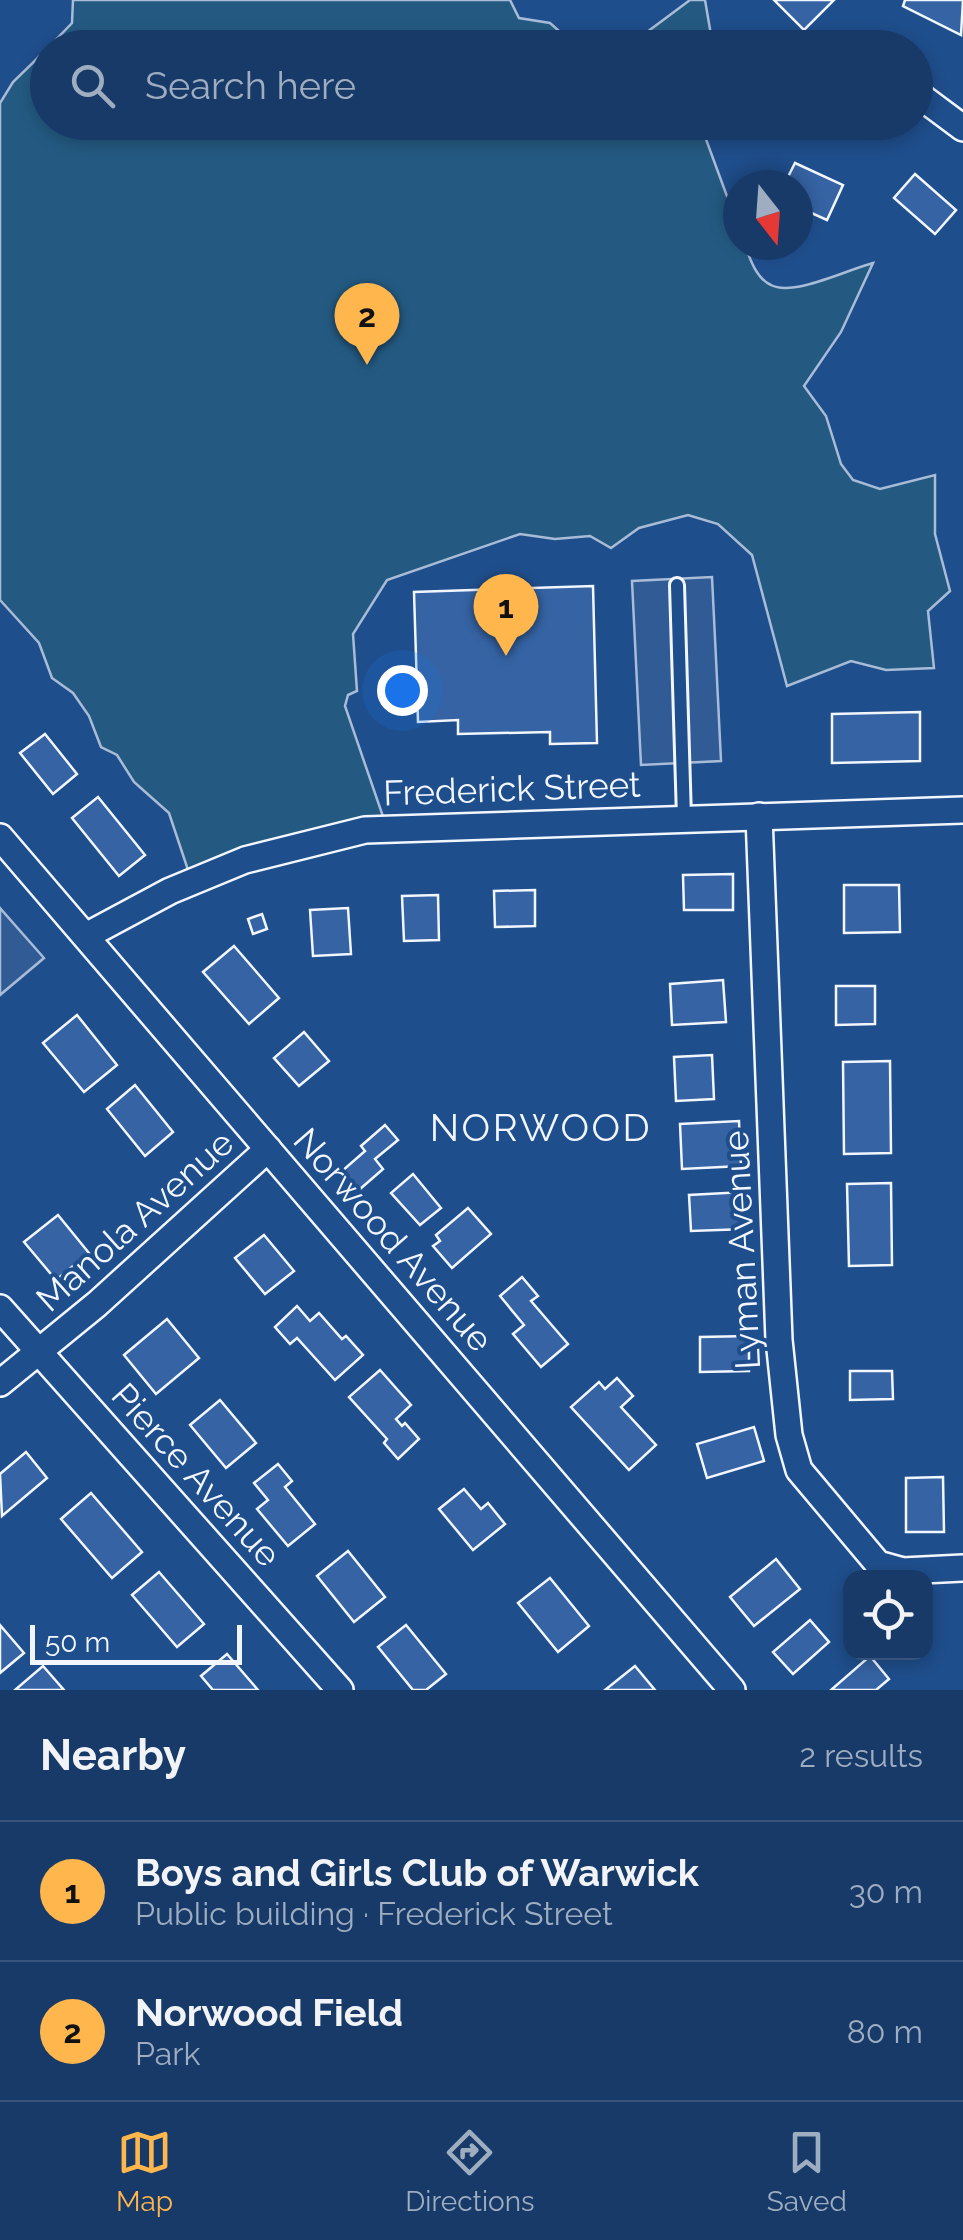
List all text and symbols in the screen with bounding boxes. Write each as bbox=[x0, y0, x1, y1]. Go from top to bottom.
search box bbox=[30, 30, 933, 140]
icon: search bbox=[65, 58, 120, 113]
text: Search here bbox=[145, 63, 356, 108]
north arrow bbox=[723, 170, 813, 260]
pin: 2 bbox=[334, 282, 400, 365]
pin: 1 bbox=[474, 574, 538, 656]
your location bbox=[377, 665, 428, 716]
street label: Frederick Street bbox=[383, 764, 642, 813]
district label: NORWOOD bbox=[430, 1105, 652, 1150]
street label: Norwood Avenue bbox=[285, 1120, 501, 1359]
street label: Manola Avenue bbox=[28, 1122, 241, 1320]
street label: Lyman Avenue bbox=[715, 1130, 768, 1370]
street label: Pierce Avenue bbox=[104, 1375, 289, 1575]
map controls bbox=[843, 1570, 933, 1660]
button: locate bbox=[843, 1570, 933, 1660]
scale bar bbox=[30, 1620, 242, 1664]
text: 50 m bbox=[45, 1626, 110, 1659]
text: Nearby bbox=[40, 1731, 186, 1780]
text: 2 results bbox=[799, 1737, 923, 1774]
text: Boys and Girls Club of Warwick bbox=[135, 1850, 699, 1895]
text: 1 bbox=[65, 1873, 80, 1910]
text: 30 m bbox=[849, 1873, 923, 1910]
text: Public building · Frederick Street bbox=[135, 1895, 613, 1932]
text: Norwood Field bbox=[135, 1990, 403, 2035]
text: 2 bbox=[63, 2013, 82, 2050]
text: 80 m bbox=[847, 2013, 923, 2050]
text: Park bbox=[135, 2035, 200, 2072]
tab: Map bbox=[116, 2125, 173, 2218]
tab: Directions bbox=[405, 2125, 535, 2218]
tab: Saved bbox=[767, 2125, 847, 2218]

